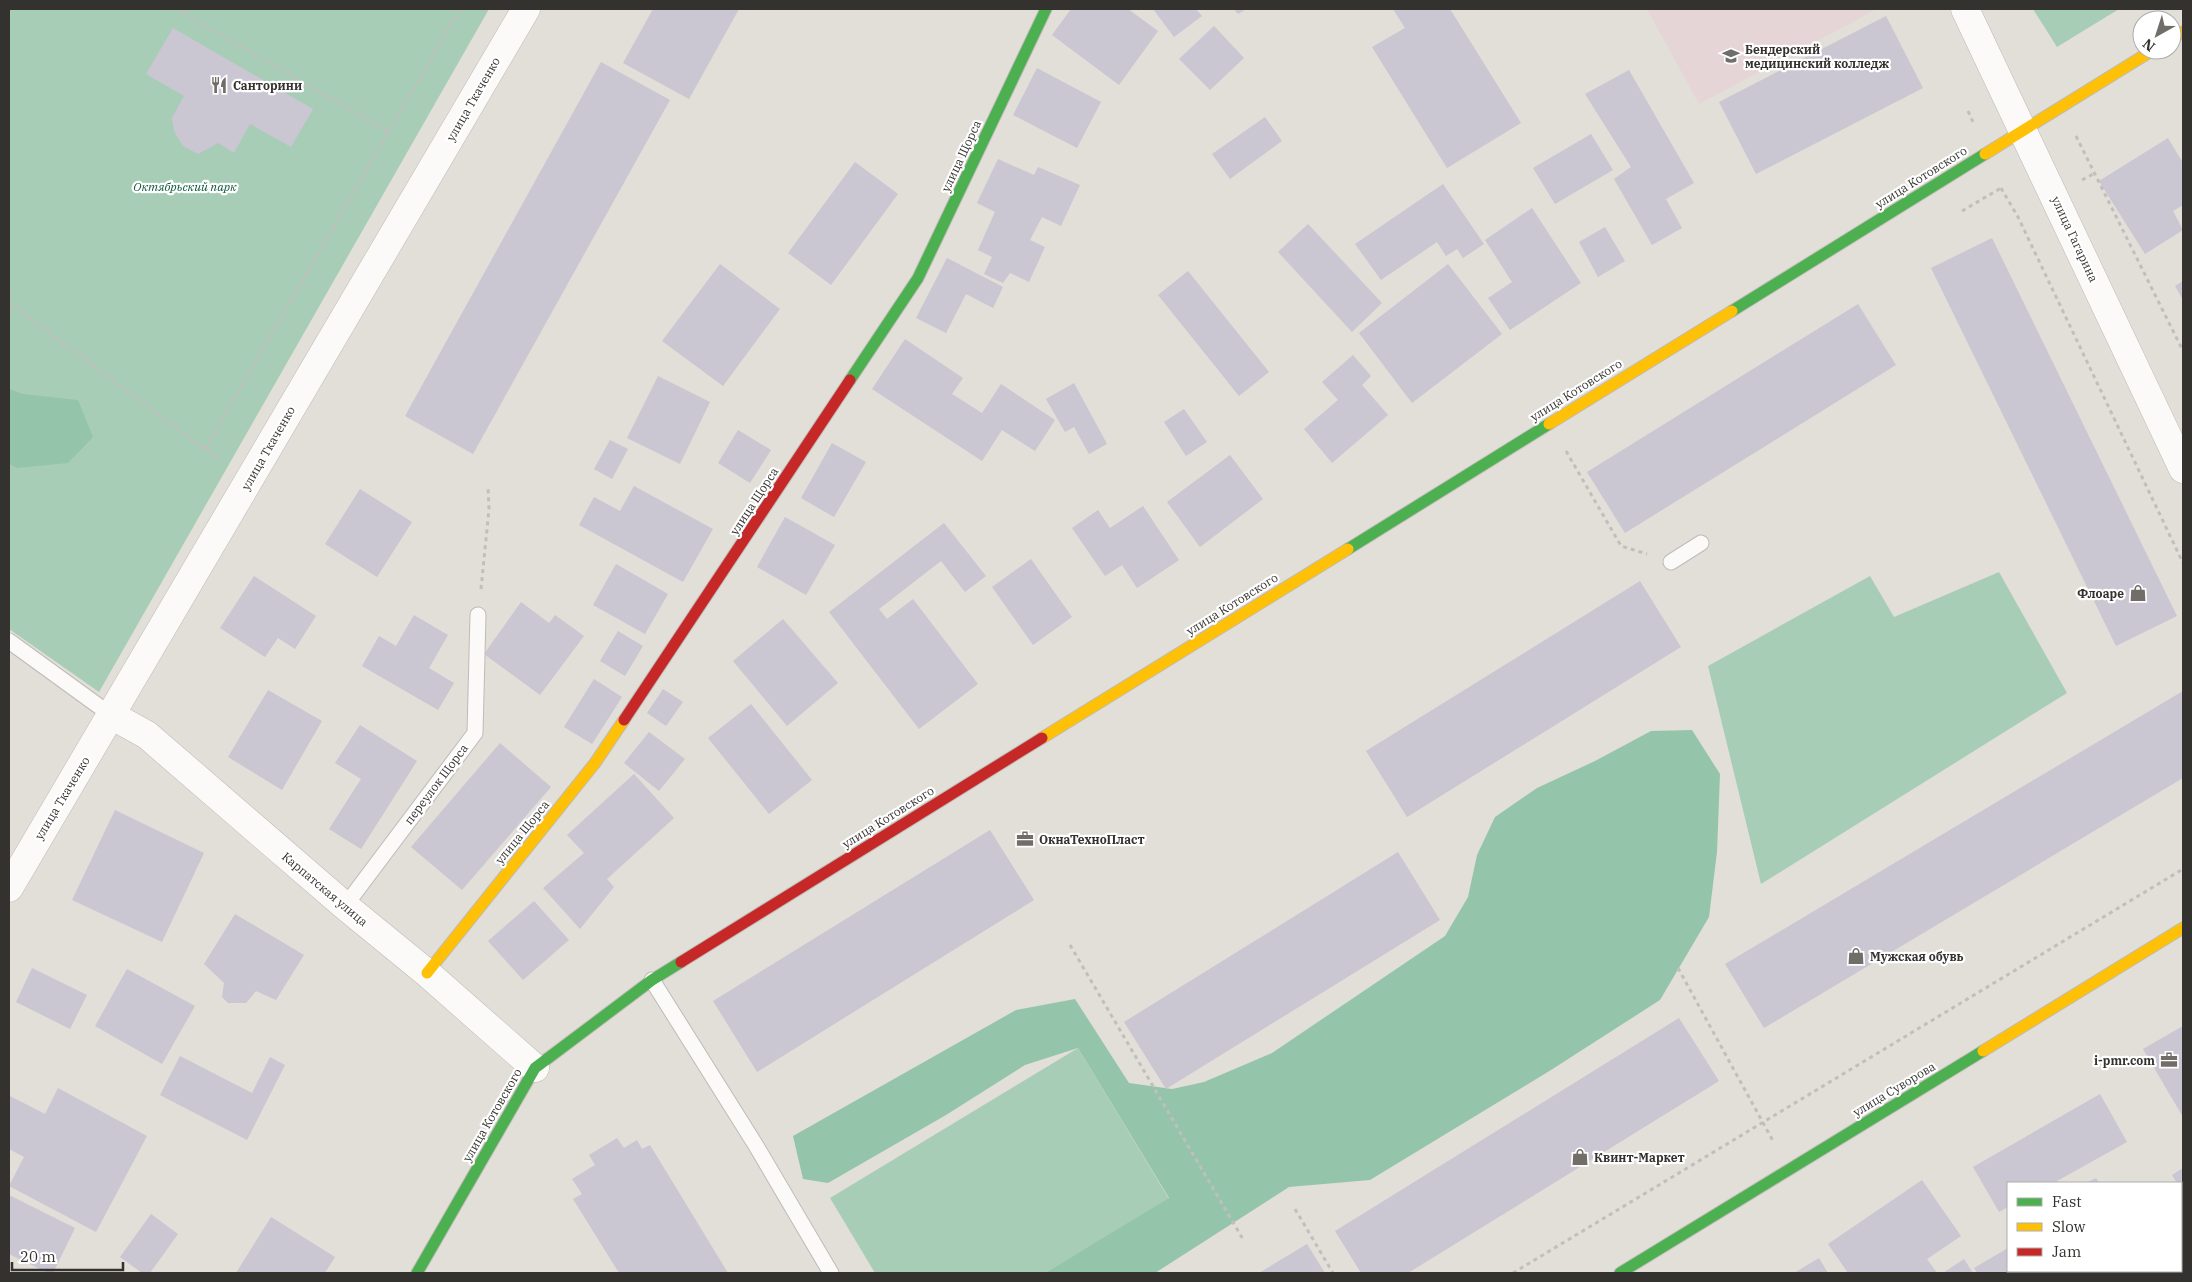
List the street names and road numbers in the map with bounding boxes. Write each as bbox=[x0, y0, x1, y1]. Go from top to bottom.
street label: улица Ткаченко bbox=[443, 54, 503, 144]
street label: улица Щорса bbox=[938, 117, 984, 194]
street label: улица Котовского bbox=[1872, 143, 1970, 211]
street label: улица Гагарина bbox=[2049, 194, 2102, 285]
street label: улица Котовского bbox=[1527, 356, 1625, 424]
street label: улица Ткаченко bbox=[238, 403, 298, 493]
street label: улица Щорса bbox=[727, 464, 782, 538]
street label: улица Котовского bbox=[1183, 570, 1281, 638]
street label: переулок Щорса bbox=[401, 740, 471, 827]
street label: улица Ткаченко bbox=[31, 753, 93, 842]
street label: улица Котовского bbox=[839, 783, 937, 851]
street label: улица Щорса bbox=[492, 797, 552, 867]
street label: Карпатская улица bbox=[279, 849, 371, 930]
street label: улица Суворова bbox=[1850, 1058, 1938, 1120]
street label: улица Котовского bbox=[459, 1065, 525, 1164]

